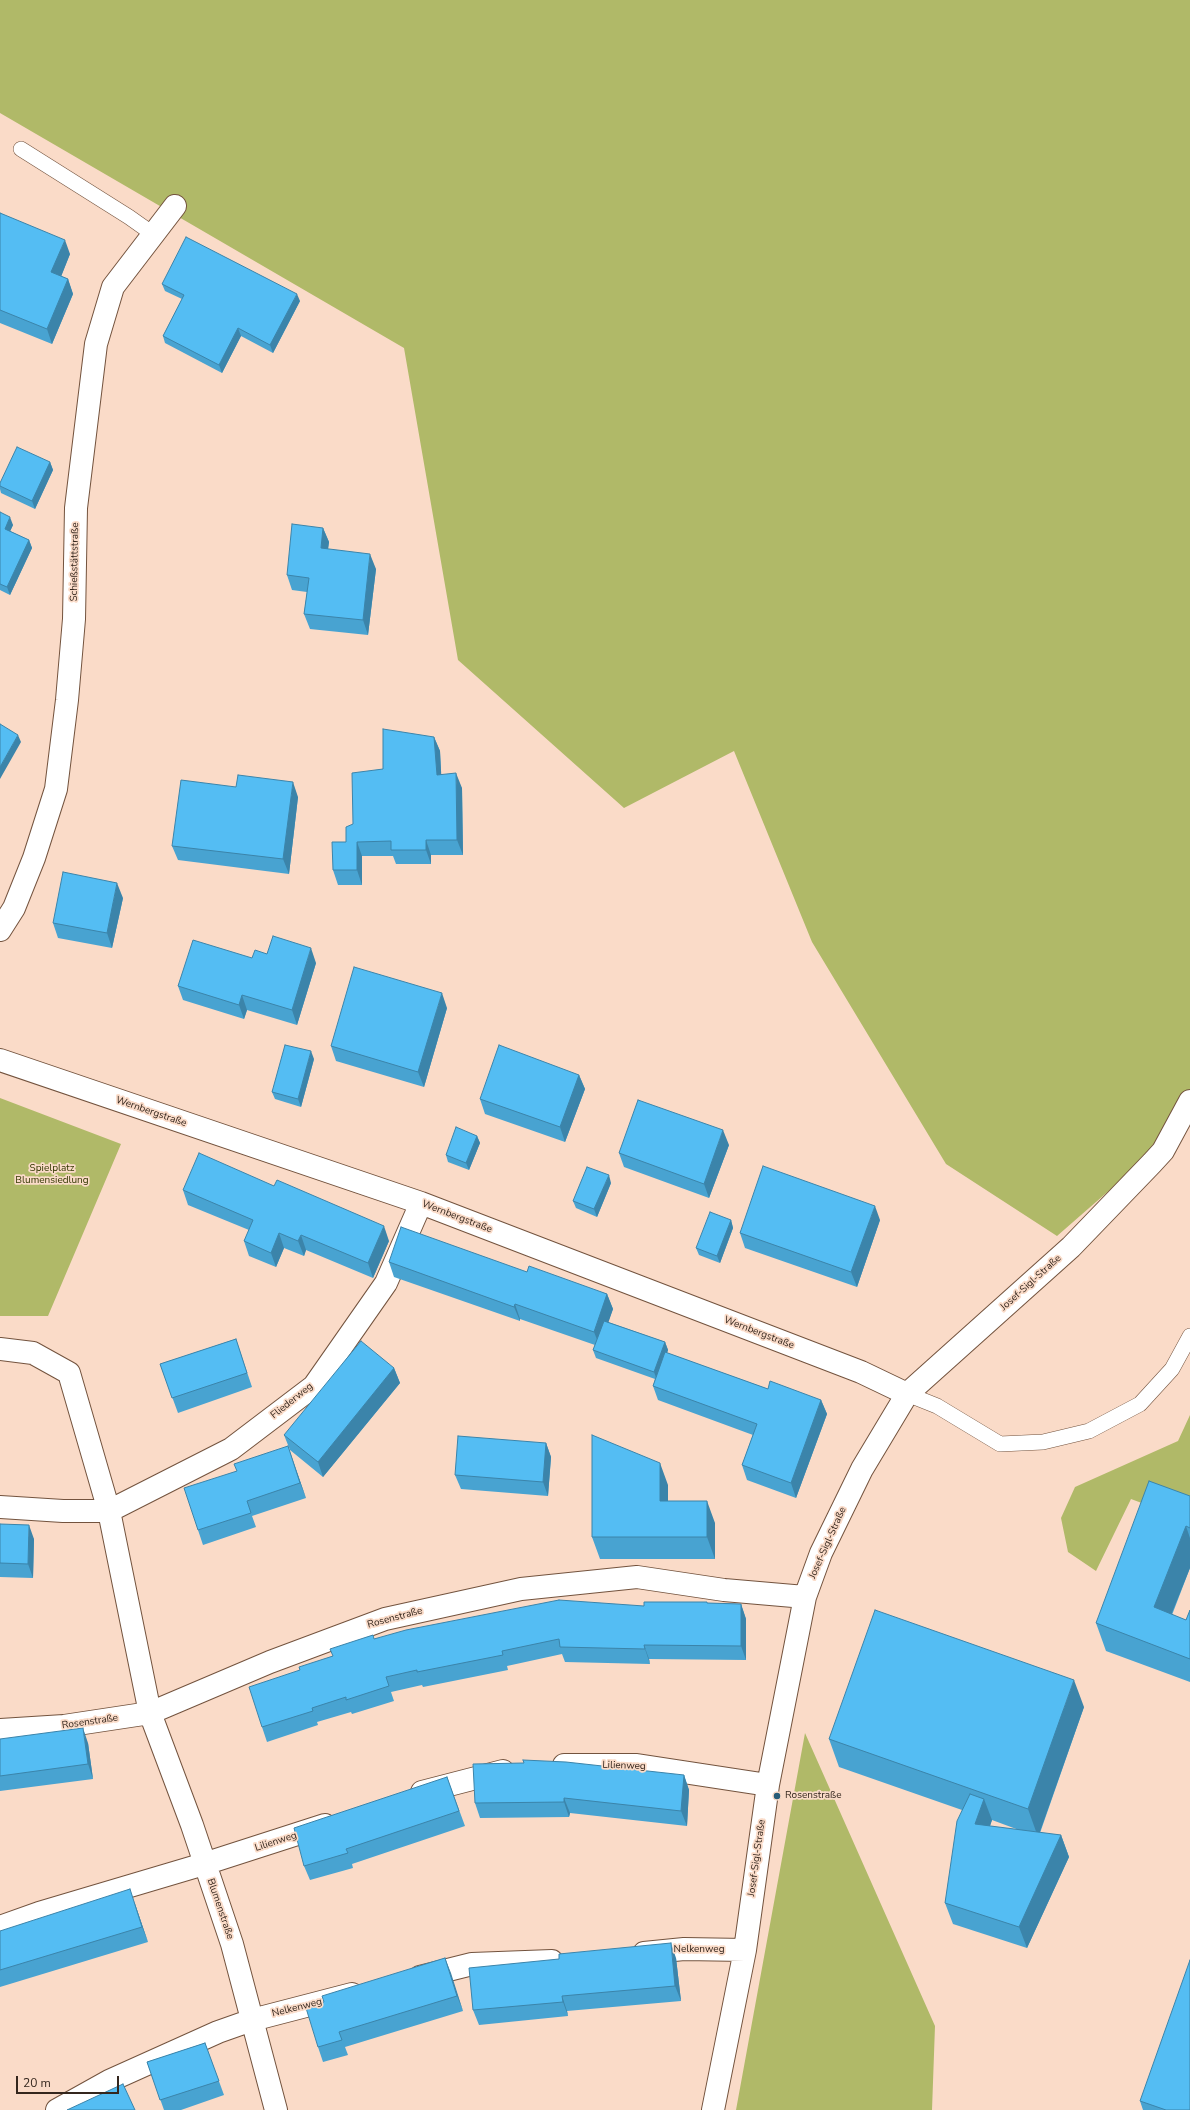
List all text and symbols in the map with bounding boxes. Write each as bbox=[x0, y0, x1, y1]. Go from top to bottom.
street label: Schießstättstraße bbox=[68, 522, 82, 602]
street label: Wernbergstraße bbox=[114, 1094, 188, 1130]
park label: Spielplatz Blumensiedlung bbox=[15, 1163, 89, 1186]
street label: Wernbergstraße bbox=[420, 1198, 494, 1236]
street label: Josef-Sigl-Straße bbox=[998, 1253, 1064, 1313]
street label: Wernbergstraße bbox=[722, 1314, 796, 1352]
street label: Fliederweg bbox=[269, 1380, 315, 1422]
street label: Josef-Sigl-Straße bbox=[807, 1505, 849, 1581]
street label: Rosenstraße bbox=[366, 1605, 424, 1631]
street label: Rosenstraße bbox=[61, 1712, 119, 1732]
street label: Lilienweg bbox=[602, 1759, 646, 1773]
place label: Rosenstraße bbox=[785, 1790, 842, 1802]
marker: Rosenstraße bbox=[772, 1791, 782, 1801]
street label: Josef-Sigl-Straße bbox=[746, 1819, 768, 1897]
street label: Lilienweg bbox=[253, 1830, 299, 1854]
street label: Blumenstraße bbox=[204, 1877, 236, 1941]
street label: Nelkenweg bbox=[673, 1944, 725, 1956]
street label: Nelkenweg bbox=[271, 1996, 323, 2020]
scale bar bbox=[18, 2068, 121, 2094]
text: 20 m bbox=[23, 2075, 51, 2091]

